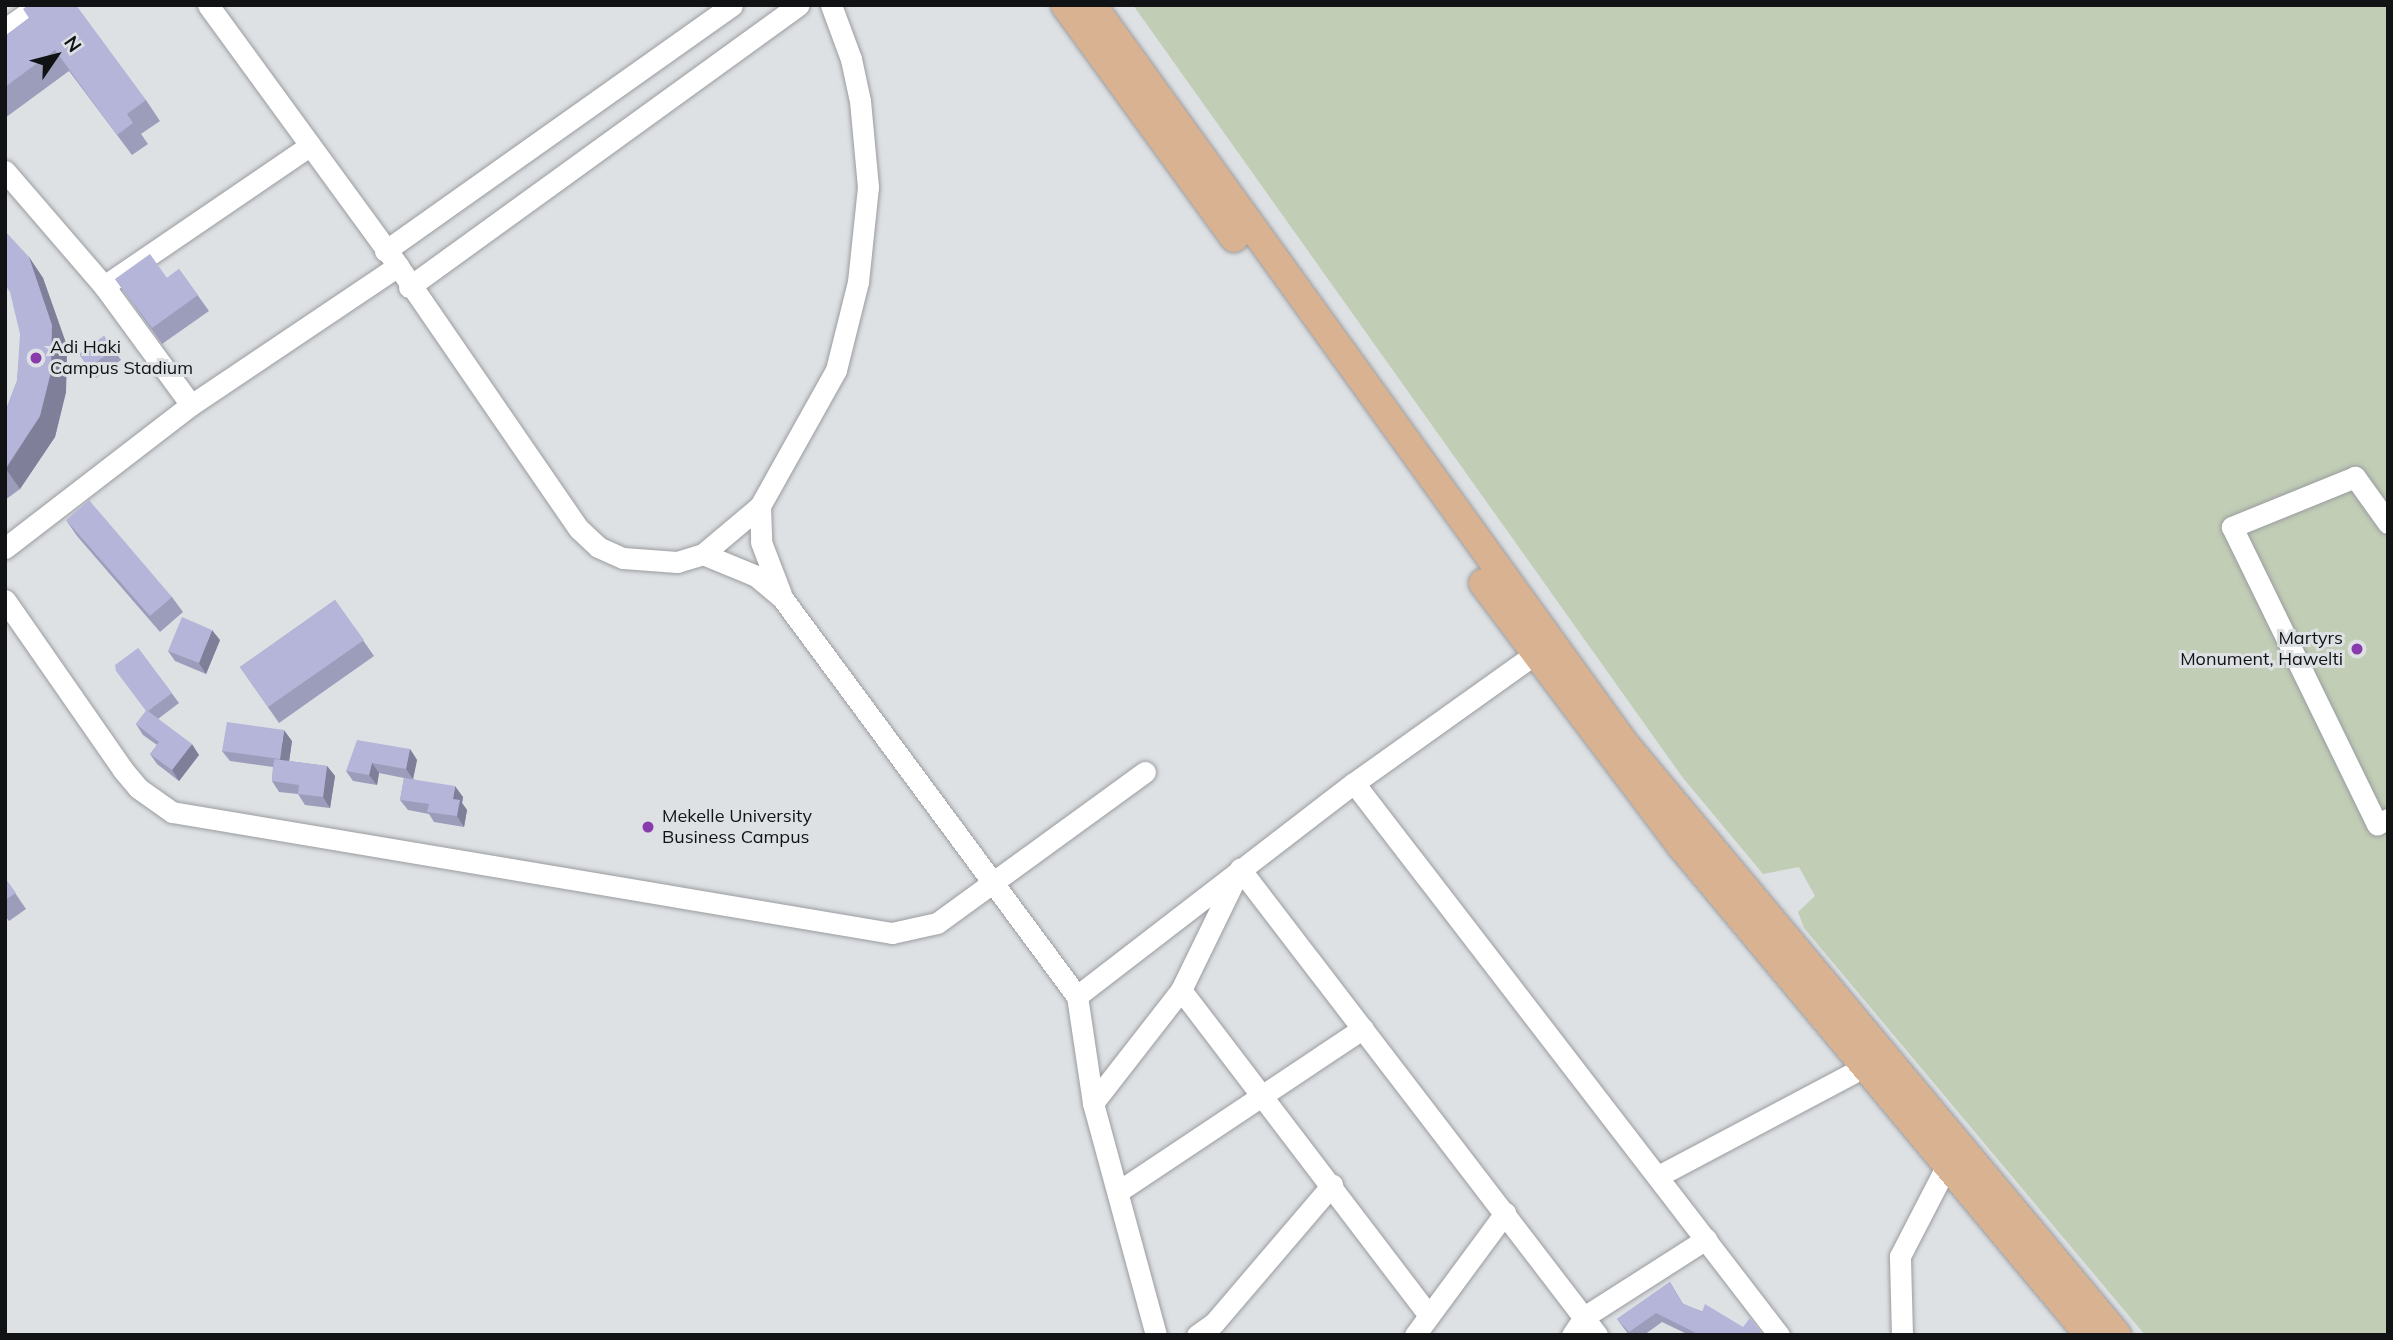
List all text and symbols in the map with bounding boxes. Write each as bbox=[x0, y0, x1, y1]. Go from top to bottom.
north arrow bbox=[21, 21, 91, 91]
text: N bbox=[59, 31, 87, 57]
place label: Adi Haki Campus Stadium bbox=[50, 337, 193, 380]
marker: Adi Haki Campus Stadium bbox=[28, 350, 44, 366]
place label: Martyrs Monument, Hawelti bbox=[2180, 628, 2343, 670]
marker: Martyrs Monument, Hawelti bbox=[2349, 641, 2365, 657]
place label: Mekelle University Business Campus bbox=[662, 806, 812, 848]
marker: Mekelle University Business Campus bbox=[640, 819, 656, 835]

